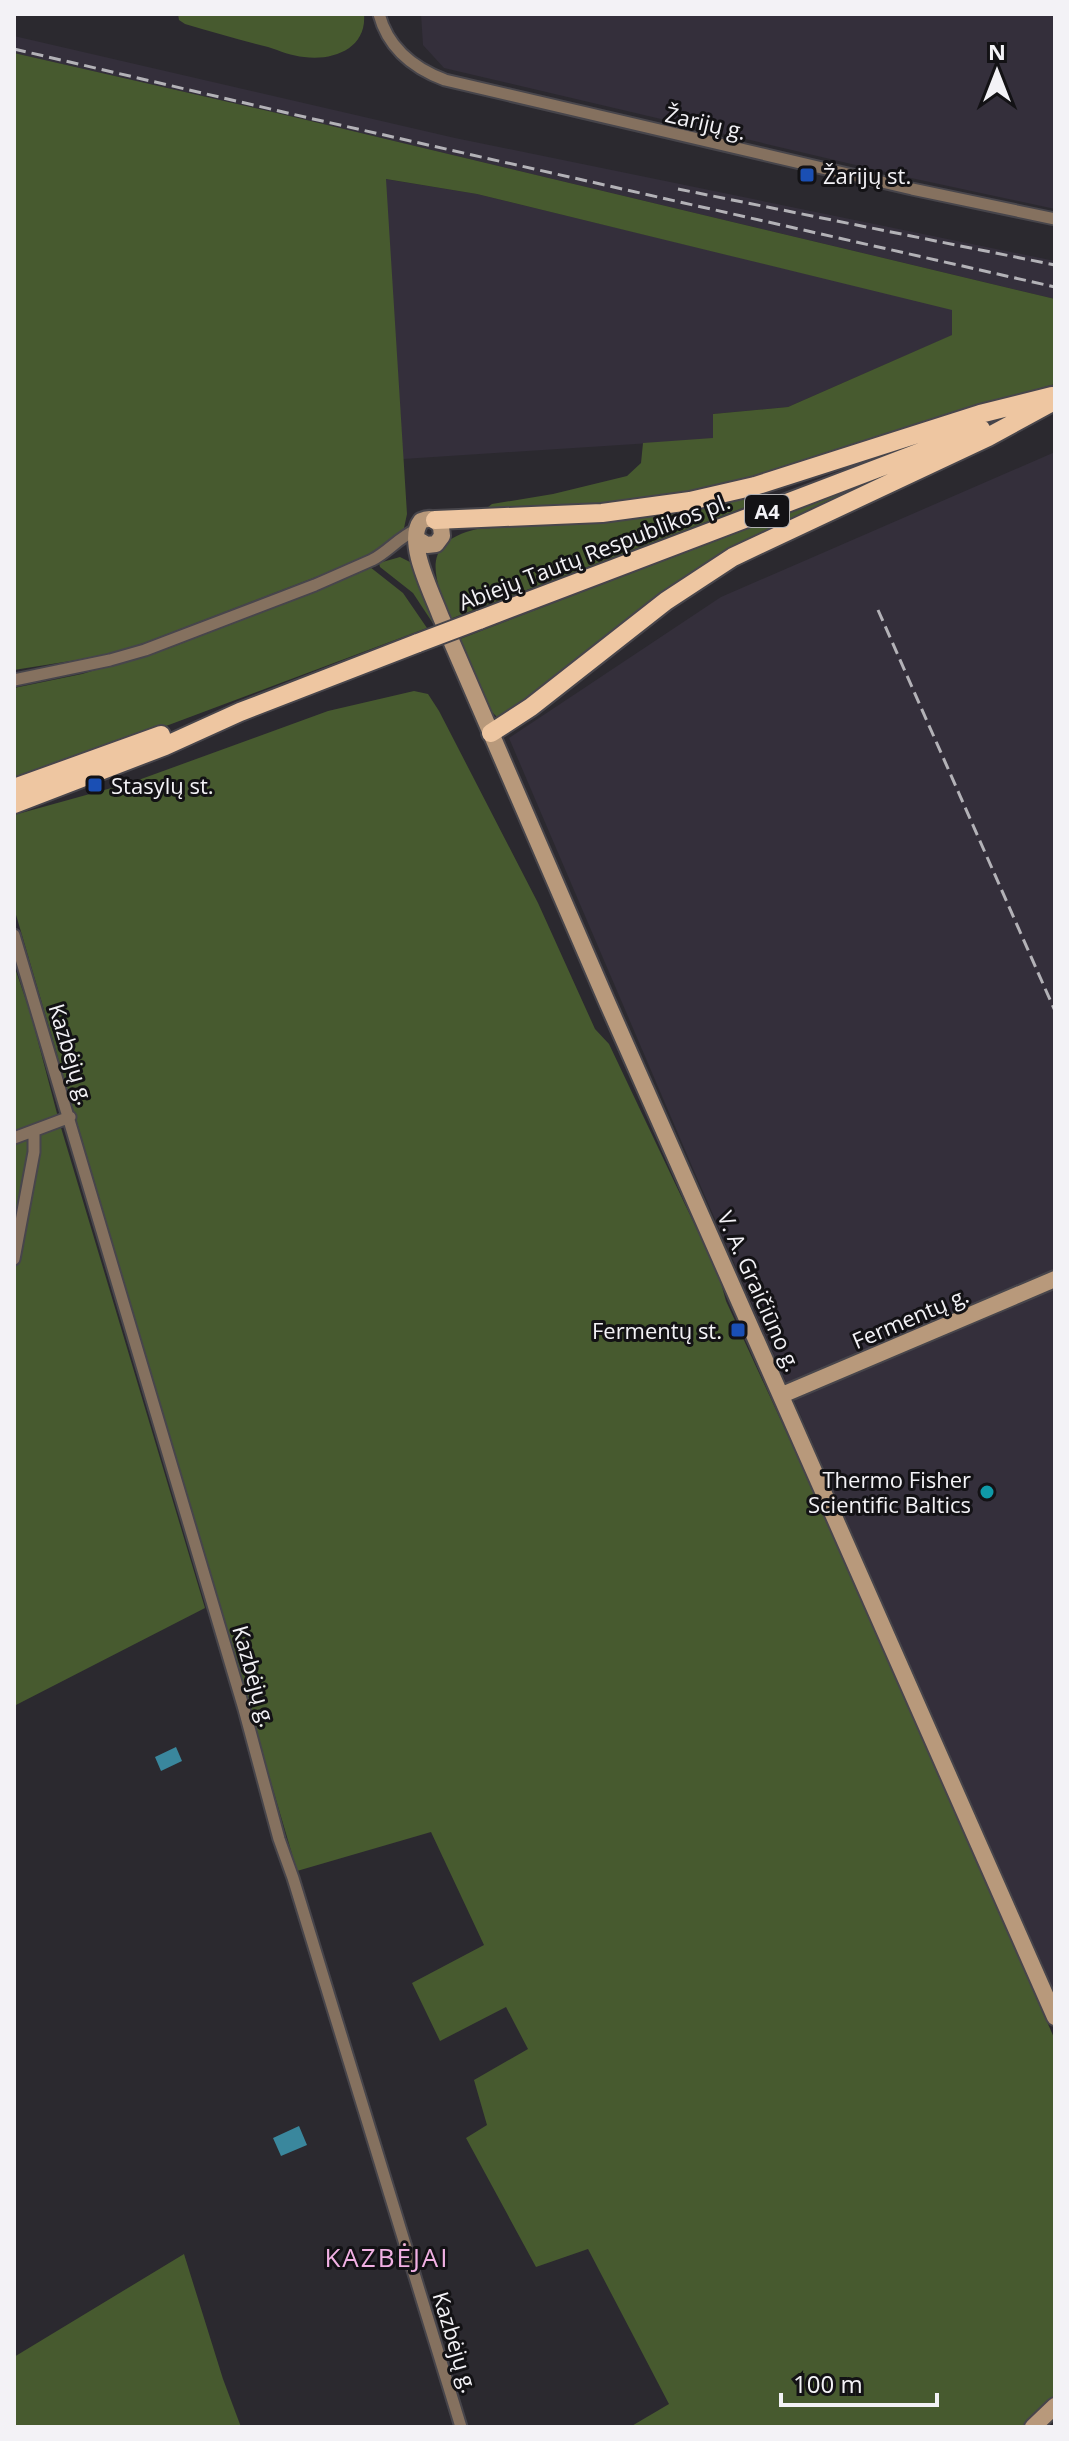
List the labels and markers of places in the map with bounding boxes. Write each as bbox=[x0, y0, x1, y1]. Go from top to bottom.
place label: Žarijų st. bbox=[823, 160, 911, 190]
marker: Žarijų st. bbox=[798, 166, 816, 184]
place label: Stasylų st. bbox=[111, 770, 214, 800]
marker: Stasylų st. bbox=[86, 776, 104, 794]
place label: Fermentų st. bbox=[592, 1315, 722, 1345]
marker: Fermentų st. bbox=[729, 1321, 747, 1339]
place label: Thermo Fisher Scientific Baltics bbox=[808, 1464, 971, 1519]
marker: Thermo Fisher Scientific Baltics bbox=[978, 1483, 996, 1501]

